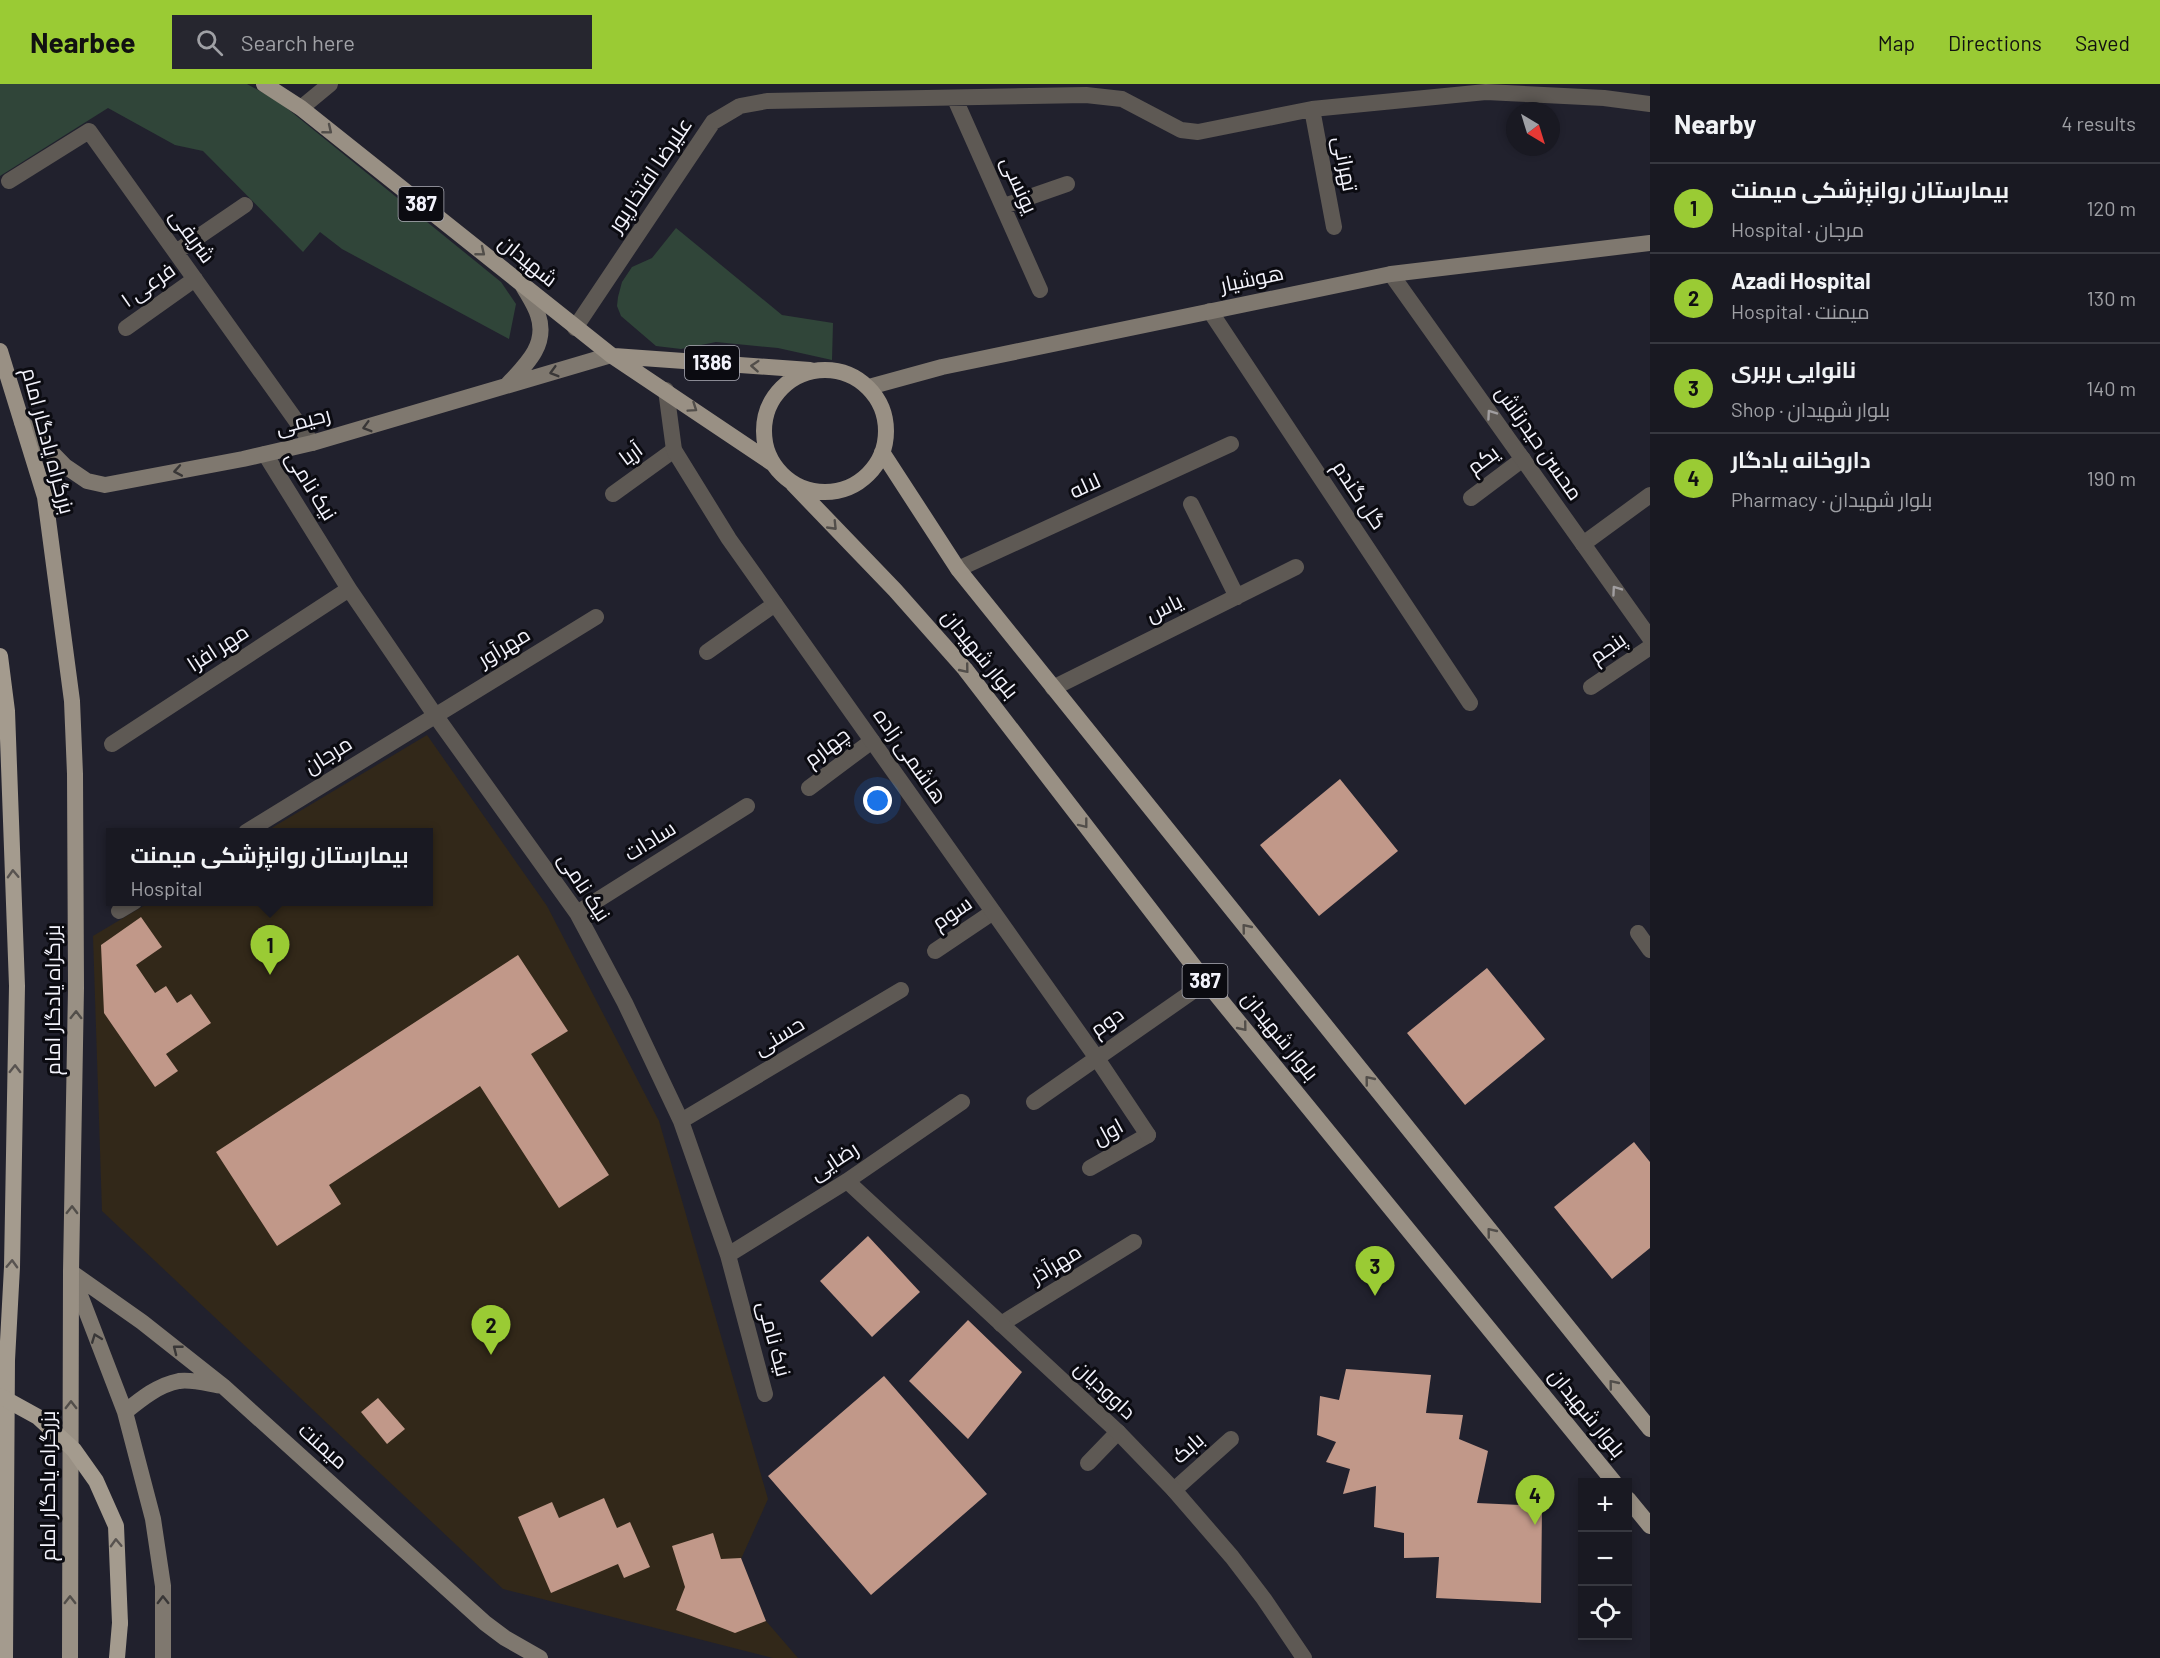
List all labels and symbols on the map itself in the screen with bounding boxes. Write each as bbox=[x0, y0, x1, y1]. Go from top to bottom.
north arrow bbox=[1506, 102, 1560, 156]
street label: علیرضا افتخارپور bbox=[601, 112, 699, 239]
one-way arrow bbox=[322, 123, 333, 134]
street label: تهرانی bbox=[1327, 134, 1364, 194]
street label: یونسی bbox=[995, 152, 1044, 218]
road number: 387 bbox=[398, 187, 444, 221]
street label: شریفی bbox=[164, 203, 221, 268]
street label: شهیدان bbox=[493, 229, 563, 293]
one-way arrow bbox=[474, 245, 485, 256]
street label: فرعی ۱ bbox=[115, 256, 180, 313]
street label: هوشیار bbox=[1217, 259, 1286, 298]
road number: 1386 bbox=[685, 346, 739, 380]
one-way arrow bbox=[751, 360, 760, 373]
street label: بزرگراه یادگار امام bbox=[15, 365, 81, 517]
one-way arrow bbox=[549, 365, 560, 377]
street label: محسن حیدرتاش bbox=[1490, 380, 1589, 506]
street label: رحیمی bbox=[272, 400, 333, 441]
one-way arrow bbox=[686, 401, 697, 412]
one-way arrow bbox=[1487, 410, 1498, 421]
one-way arrow bbox=[362, 420, 373, 432]
street label: آریا bbox=[613, 436, 648, 470]
street label: یکم bbox=[1461, 439, 1505, 481]
street label: نیک نامی bbox=[280, 446, 343, 526]
street label: گل گندم bbox=[1326, 455, 1392, 535]
one-way arrow bbox=[173, 465, 182, 477]
street label: لاله bbox=[1065, 467, 1104, 503]
one-way arrow bbox=[826, 518, 837, 529]
one-way arrow bbox=[1612, 586, 1623, 597]
street label: یاس bbox=[1141, 587, 1187, 628]
street label: بلوار شهیدان bbox=[936, 603, 1025, 704]
street label: مهر افزا bbox=[182, 618, 254, 677]
street label: مهرآور bbox=[472, 621, 535, 673]
street label: پنجم bbox=[1584, 625, 1632, 670]
one-way arrow bbox=[957, 663, 968, 674]
street label: هاشمی زاده bbox=[868, 703, 953, 809]
street label: چهارم bbox=[798, 721, 856, 773]
street label: مرجان bbox=[299, 729, 357, 780]
your location bbox=[863, 786, 892, 815]
street label: سادات bbox=[619, 814, 680, 865]
one-way arrow bbox=[1077, 817, 1088, 828]
street label: نیک نامی bbox=[552, 847, 617, 926]
one-way arrow bbox=[6, 869, 19, 878]
street label: سوم bbox=[926, 889, 978, 937]
one-way arrow bbox=[1243, 924, 1254, 935]
street label: بزرگراه یادگار امام bbox=[39, 925, 67, 1075]
pin: 1 bbox=[250, 926, 290, 975]
road number: 387 bbox=[1182, 964, 1228, 998]
street label: بلوار شهیدان bbox=[1236, 985, 1325, 1086]
street label: دوم bbox=[1085, 1001, 1129, 1043]
one-way arrow bbox=[69, 1010, 82, 1019]
street label: حسنی bbox=[748, 1010, 809, 1061]
one-way arrow bbox=[1236, 1020, 1247, 1031]
one-way arrow bbox=[9, 1064, 21, 1073]
one-way arrow bbox=[1365, 1076, 1376, 1087]
street label: اول bbox=[1088, 1112, 1128, 1151]
street label: رضایی bbox=[804, 1135, 863, 1186]
one-way arrow bbox=[66, 1205, 78, 1214]
one-way arrow bbox=[1487, 1228, 1498, 1239]
street label: مهرآذر bbox=[1024, 1238, 1086, 1290]
pin: 3 bbox=[1356, 1246, 1394, 1296]
one-way arrow bbox=[5, 1259, 18, 1268]
street label: نیک نامی bbox=[751, 1298, 797, 1380]
pin: 2 bbox=[472, 1306, 510, 1355]
one-way arrow bbox=[91, 1333, 103, 1344]
one-way arrow bbox=[173, 1346, 184, 1357]
street label: داوودیان bbox=[1069, 1354, 1142, 1425]
street label: بلوار شهیدان bbox=[1543, 1362, 1632, 1463]
one-way arrow bbox=[1610, 1380, 1621, 1391]
one-way arrow bbox=[65, 1400, 77, 1409]
street label: بزرگراه یادگار امام bbox=[34, 1411, 62, 1561]
street label: میمنت bbox=[294, 1416, 354, 1473]
street label: بابک bbox=[1166, 1426, 1208, 1468]
pin: 4 bbox=[1516, 1476, 1555, 1525]
one-way arrow bbox=[110, 1539, 123, 1548]
one-way arrow bbox=[64, 1595, 76, 1604]
one-way arrow bbox=[157, 1595, 169, 1604]

